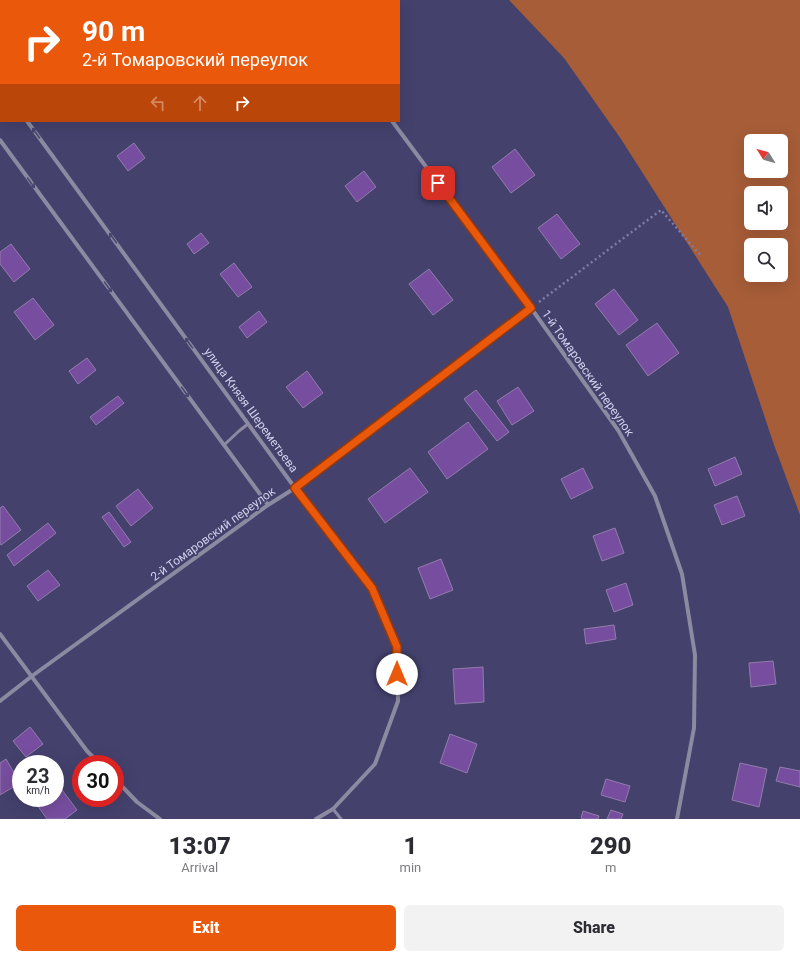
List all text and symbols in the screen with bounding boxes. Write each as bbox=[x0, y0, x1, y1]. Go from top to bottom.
text: 90 m bbox=[82, 15, 145, 48]
icon: right bbox=[16, 16, 68, 68]
text: 2-й Томаровский переулок bbox=[82, 49, 308, 70]
icon: left bbox=[147, 92, 169, 114]
icon: ahead bbox=[189, 92, 211, 114]
icon: right bbox=[231, 92, 253, 114]
one-way arrow bbox=[32, 128, 40, 139]
north arrow bbox=[744, 134, 788, 178]
map controls bbox=[744, 134, 788, 282]
pin bbox=[421, 166, 455, 200]
icon: arrive bbox=[427, 172, 449, 194]
one-way arrow bbox=[27, 177, 36, 188]
button: sound bbox=[744, 186, 788, 230]
one-way arrow bbox=[109, 233, 117, 244]
button: search bbox=[744, 238, 788, 282]
one-way arrow bbox=[104, 282, 112, 293]
street label: 1-й Томаровский переулок bbox=[539, 307, 637, 439]
one-way arrow bbox=[185, 338, 193, 349]
street label: улица Князя Шереметьева bbox=[201, 345, 301, 475]
one-way arrow bbox=[181, 387, 189, 398]
street label: 2-й Томаровский переулок bbox=[148, 484, 278, 584]
position arrow bbox=[376, 653, 418, 695]
speed limit sign: 30 bbox=[72, 755, 124, 807]
text: 23 bbox=[27, 764, 49, 788]
text: km/h bbox=[26, 785, 50, 796]
text: 13:07 bbox=[169, 832, 231, 860]
text: 1 bbox=[403, 832, 417, 860]
text: 290 bbox=[590, 832, 631, 860]
text: Arrival bbox=[181, 860, 218, 875]
text: min bbox=[400, 860, 421, 875]
text: m bbox=[605, 860, 616, 875]
button: Exit bbox=[16, 905, 396, 951]
button: Share bbox=[404, 905, 784, 951]

